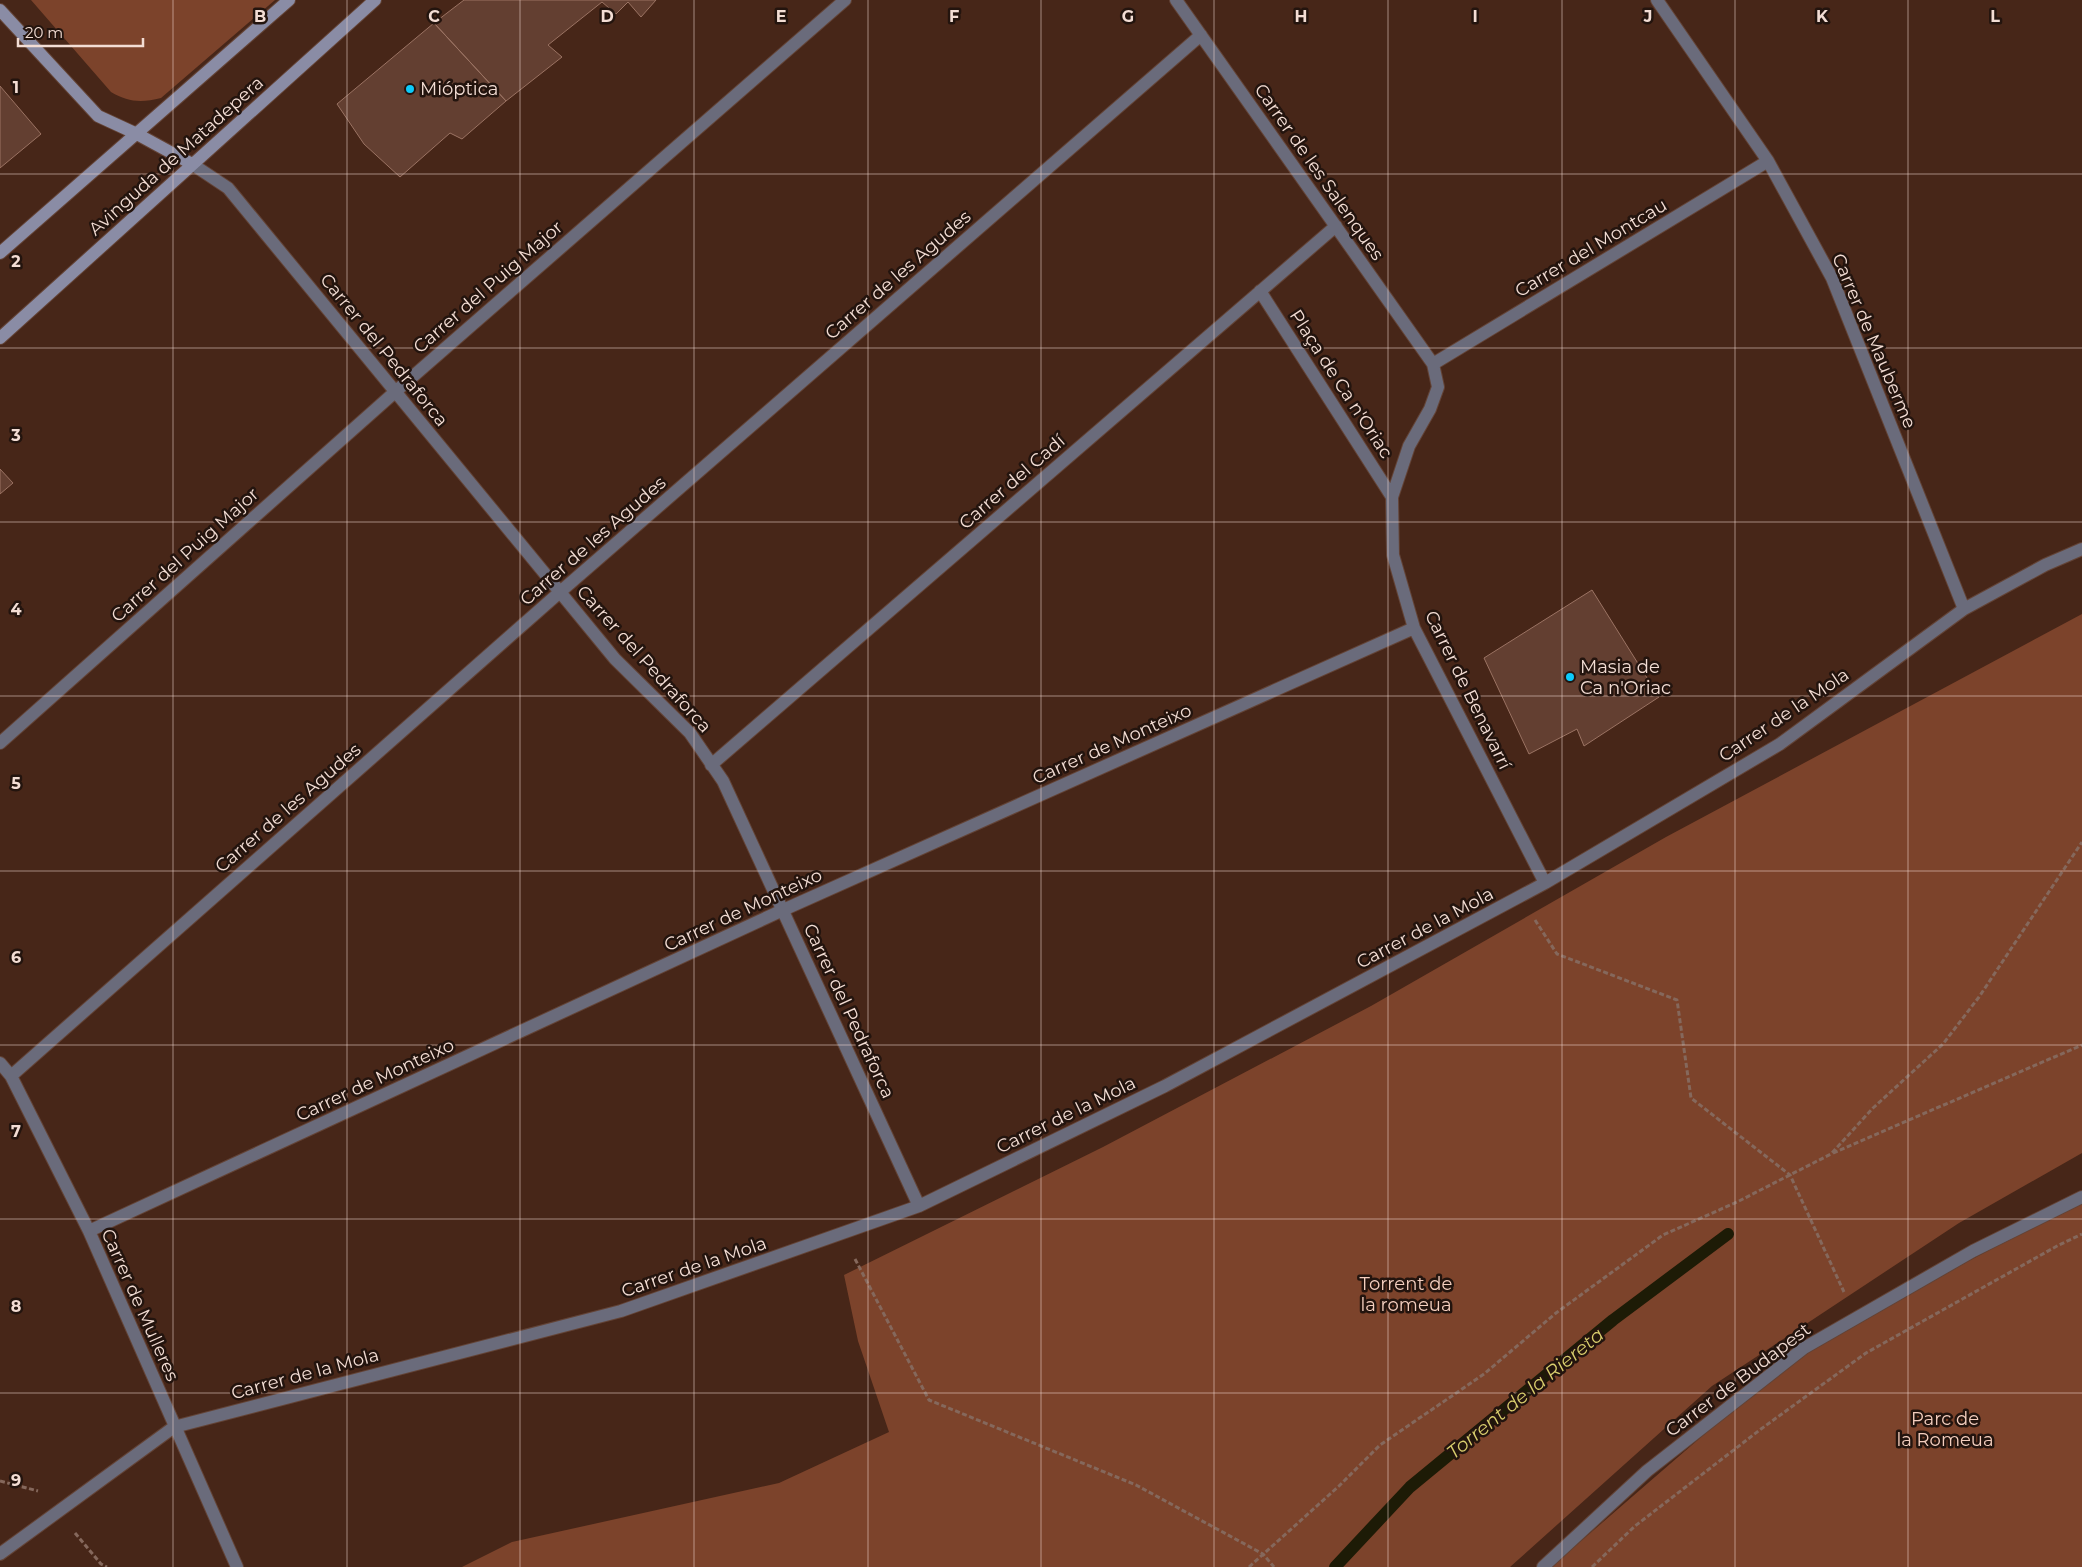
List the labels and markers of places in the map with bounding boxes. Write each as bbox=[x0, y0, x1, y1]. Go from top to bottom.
place label: Mióptica bbox=[420, 78, 498, 100]
marker: Mióptica bbox=[404, 83, 416, 95]
place label: Masia de Ca n'Oriac bbox=[1580, 656, 1671, 699]
marker: Masia de Ca n'Oriac bbox=[1564, 671, 1576, 683]

